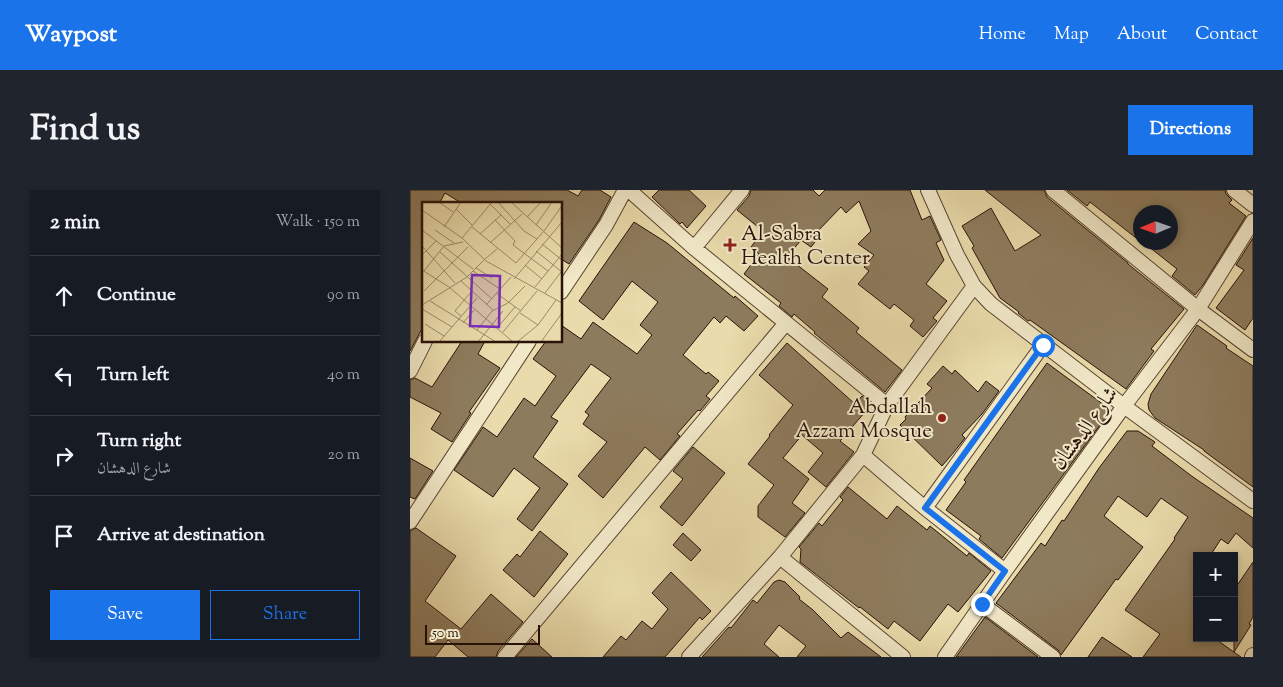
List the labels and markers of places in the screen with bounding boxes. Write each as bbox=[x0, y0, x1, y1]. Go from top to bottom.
place label: Al-Sabra Health Center bbox=[741, 220, 870, 274]
marker: Al-Sabra Health Center bbox=[723, 238, 737, 252]
place label: Abdallah Azzam Mosque bbox=[795, 393, 932, 447]
marker: Abdallah Azzam Mosque bbox=[936, 412, 948, 424]

